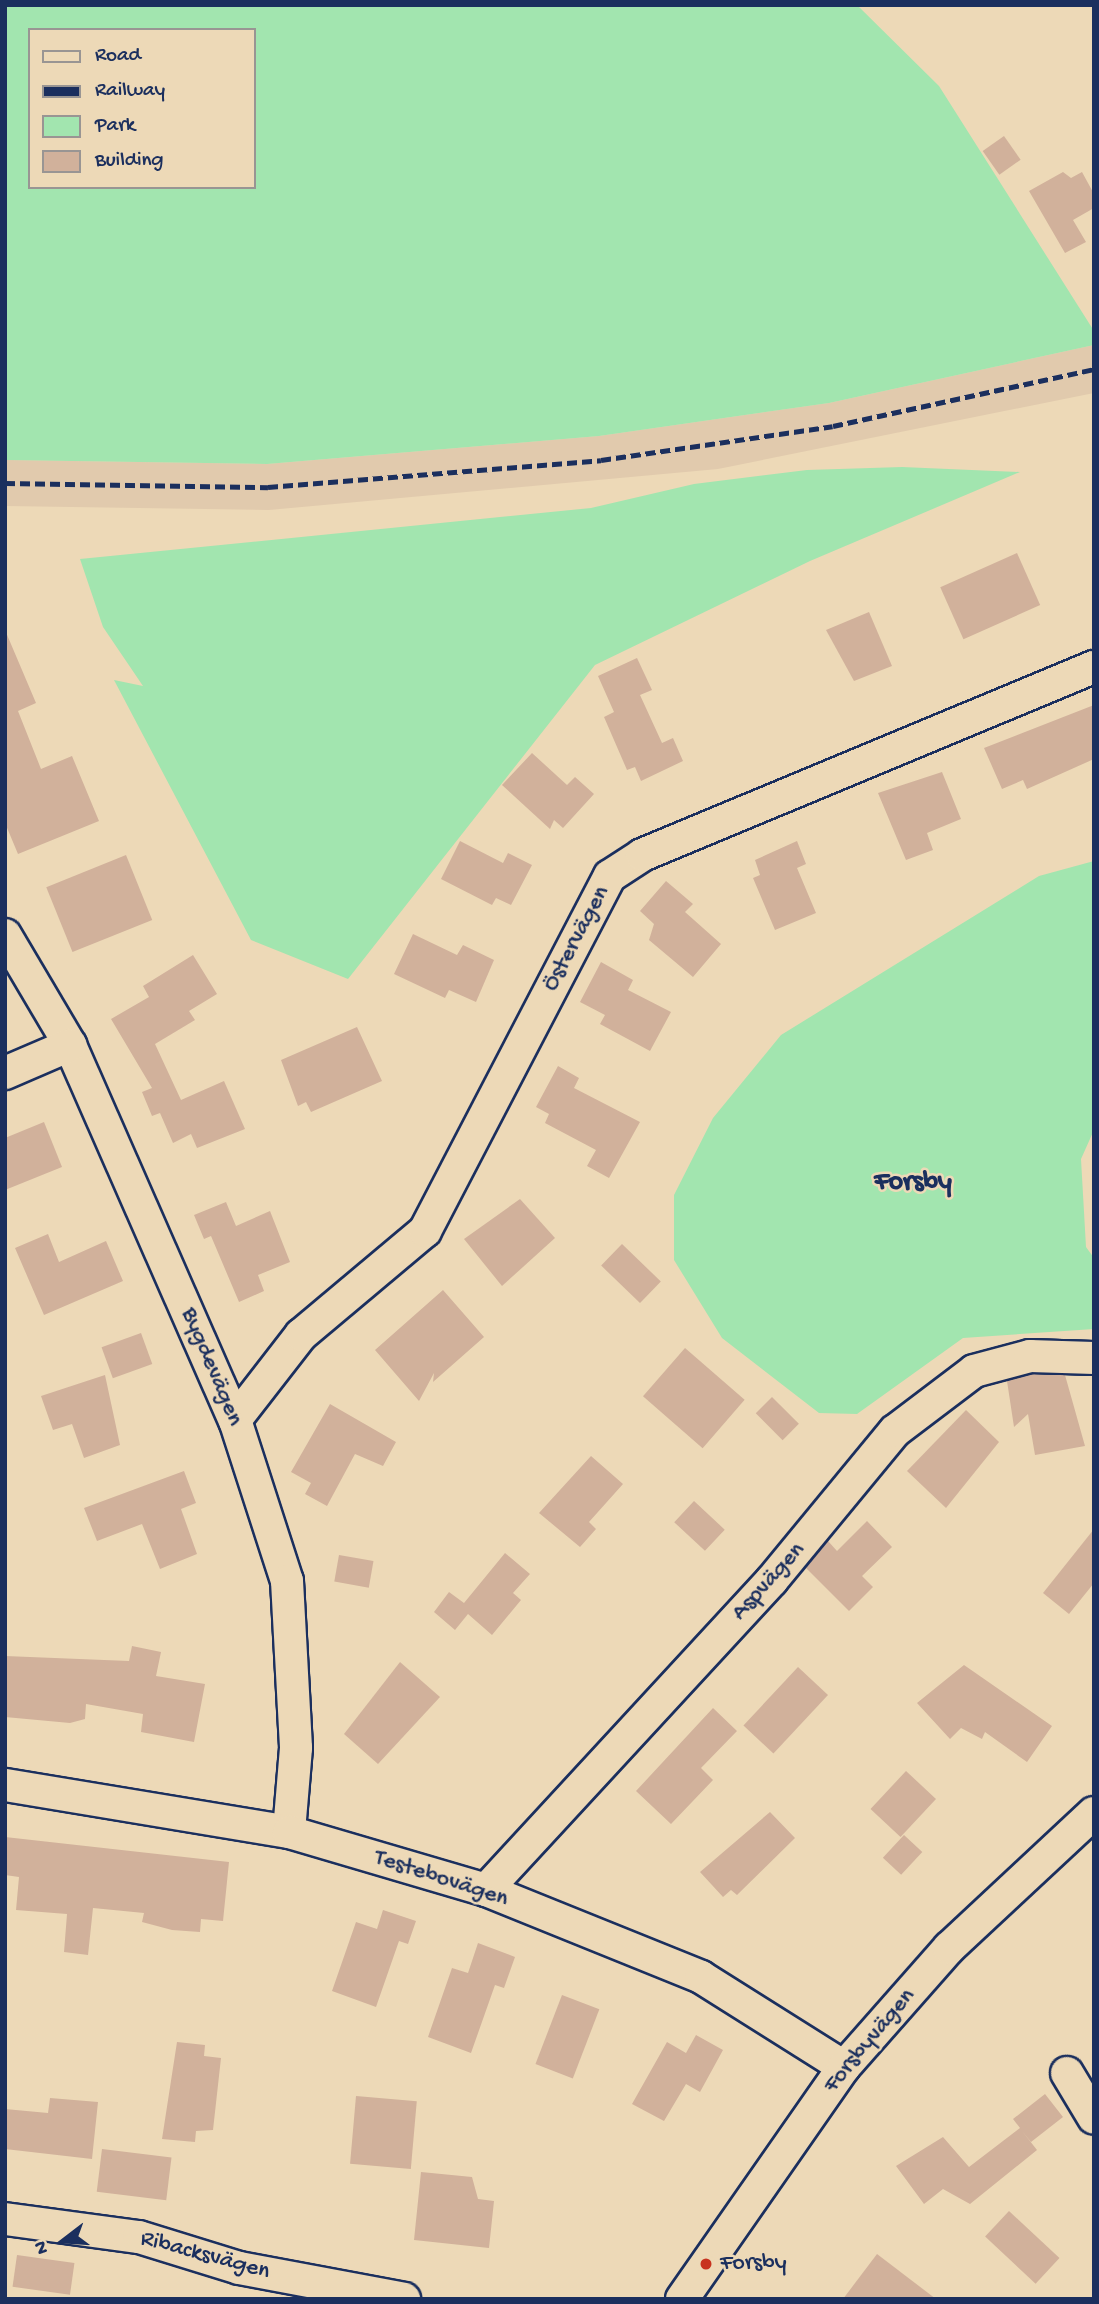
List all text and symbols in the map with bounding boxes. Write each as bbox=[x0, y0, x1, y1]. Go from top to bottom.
legend bbox=[28, 28, 256, 189]
text: Road bbox=[95, 44, 141, 69]
text: Railway bbox=[95, 79, 165, 104]
text: Park bbox=[95, 114, 135, 139]
text: Building bbox=[95, 149, 164, 174]
street label: Östervägen bbox=[537, 881, 617, 997]
district label: Forsby bbox=[874, 1166, 952, 1200]
street label: Bygdevägen bbox=[173, 1304, 249, 1430]
street label: Aspvägen bbox=[726, 1537, 812, 1627]
street label: Testebovägen bbox=[370, 1844, 512, 1914]
street label: Forsbyvägen bbox=[818, 1983, 922, 2099]
north arrow bbox=[28, 2206, 98, 2276]
street label: Ribacksvägen bbox=[137, 2225, 273, 2287]
text: N bbox=[30, 2238, 55, 2257]
place label: Forsby bbox=[720, 2250, 787, 2278]
marker: Forsby bbox=[698, 2256, 714, 2272]

